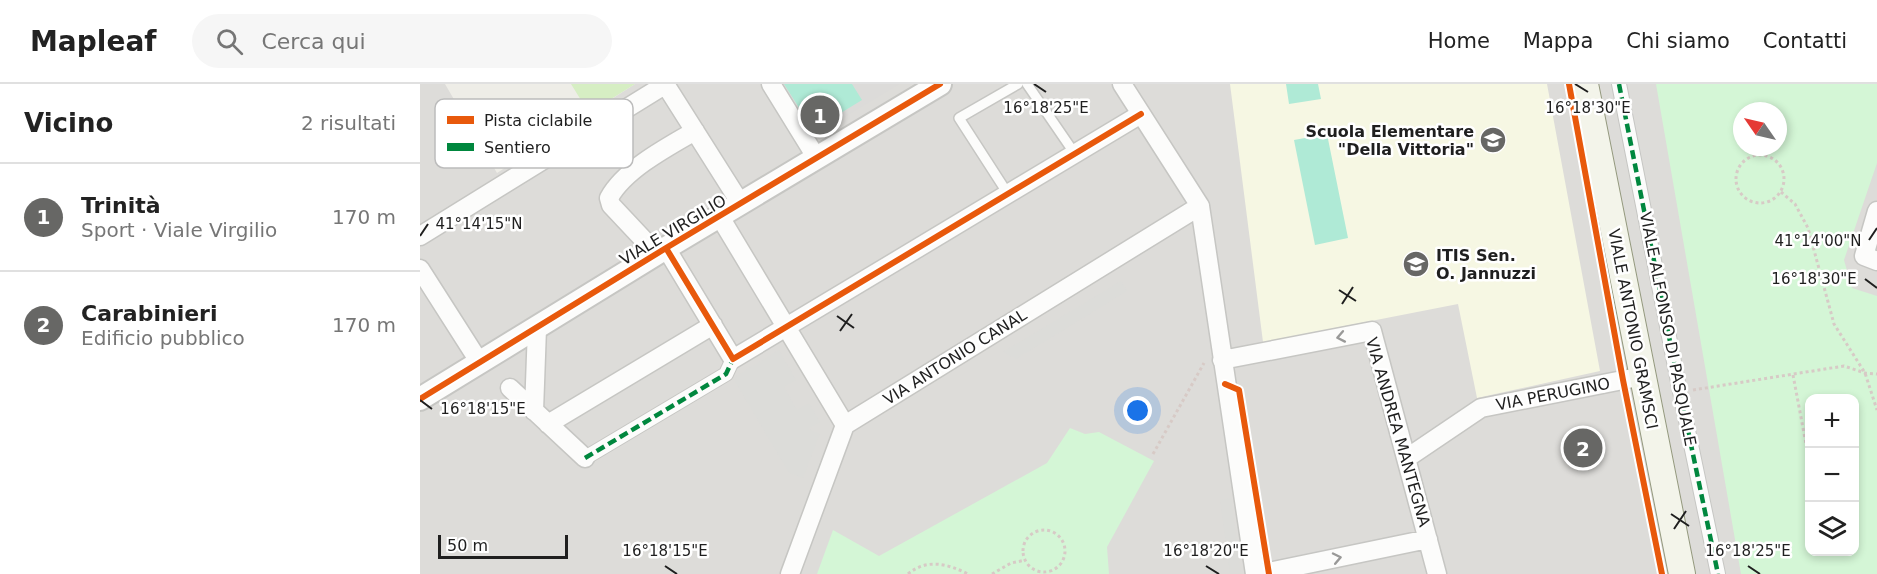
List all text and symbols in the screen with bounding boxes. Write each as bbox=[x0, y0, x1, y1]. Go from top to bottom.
search box bbox=[192, 14, 612, 68]
text: Mapleaf bbox=[30, 25, 156, 58]
icon: search bbox=[213, 25, 246, 58]
text: Cerca qui bbox=[261, 29, 366, 54]
text: Home bbox=[1428, 29, 1490, 53]
text: Mappa bbox=[1523, 29, 1593, 53]
text: Chi siamo bbox=[1626, 29, 1730, 53]
text: Contatti bbox=[1763, 29, 1847, 53]
pin: 1 bbox=[800, 93, 840, 138]
legend bbox=[435, 99, 633, 168]
text: 16°18'25"E bbox=[1003, 99, 1089, 117]
text: 16°18'30"E bbox=[1545, 99, 1631, 117]
north arrow bbox=[1733, 102, 1787, 156]
text: Vicino bbox=[24, 108, 113, 138]
text: 2 risultati bbox=[301, 111, 396, 135]
text: Pista ciclabile bbox=[484, 111, 592, 130]
place label: Scuola Elementare "Della Vittoria" bbox=[1305, 122, 1474, 159]
school or university icon: Scuola Elementare "Della Vittoria" bbox=[1478, 125, 1508, 155]
text: Sentiero bbox=[484, 138, 551, 157]
street label: VIALE VIRGILIO bbox=[616, 191, 730, 269]
text: Trinità bbox=[81, 193, 161, 218]
text: 1 bbox=[37, 205, 50, 229]
text: 170 m bbox=[332, 205, 396, 229]
street label: VIALE ALFONSO DI PASQUALE bbox=[1636, 210, 1700, 448]
text: 41°14'15"N bbox=[435, 215, 523, 233]
text: Sport · Viale Virgilio bbox=[81, 218, 277, 242]
street label: VIALE ANTONIO GRAMSCI bbox=[1604, 227, 1662, 431]
text: 41°14'00"N bbox=[1774, 232, 1862, 250]
place label: ITIS Sen. O. Jannuzzi bbox=[1436, 246, 1536, 283]
school or university icon: ITIS Sen. O. Jannuzzi bbox=[1401, 249, 1431, 279]
text: 16°18'30"E bbox=[1771, 270, 1857, 288]
text: Carabinieri bbox=[81, 301, 218, 326]
street label: VIA ANTONIO CANAL bbox=[880, 305, 1030, 409]
text: 2 bbox=[37, 313, 50, 337]
text: 170 m bbox=[332, 313, 396, 337]
text: Edificio pubblico bbox=[81, 326, 245, 350]
one-way arrow bbox=[1336, 330, 1346, 343]
street label: VIA ANDREA MANTEGNA bbox=[1362, 335, 1434, 529]
street label: VIA PERUGINO bbox=[1494, 374, 1612, 414]
map controls bbox=[1805, 394, 1859, 556]
button: + bbox=[1805, 394, 1859, 448]
your location bbox=[1123, 396, 1152, 425]
text: 16°18'15"E bbox=[440, 400, 526, 418]
pin: 2 bbox=[1564, 426, 1602, 470]
button: − bbox=[1805, 448, 1859, 502]
button: layers bbox=[1805, 502, 1859, 556]
scale bar bbox=[438, 532, 568, 560]
text: 50 m bbox=[447, 536, 488, 555]
text: 16°18'15"E bbox=[622, 542, 708, 560]
text: 16°18'20"E bbox=[1163, 542, 1249, 560]
text: 16°18'25"E bbox=[1705, 542, 1791, 560]
one-way arrow bbox=[1332, 552, 1342, 565]

